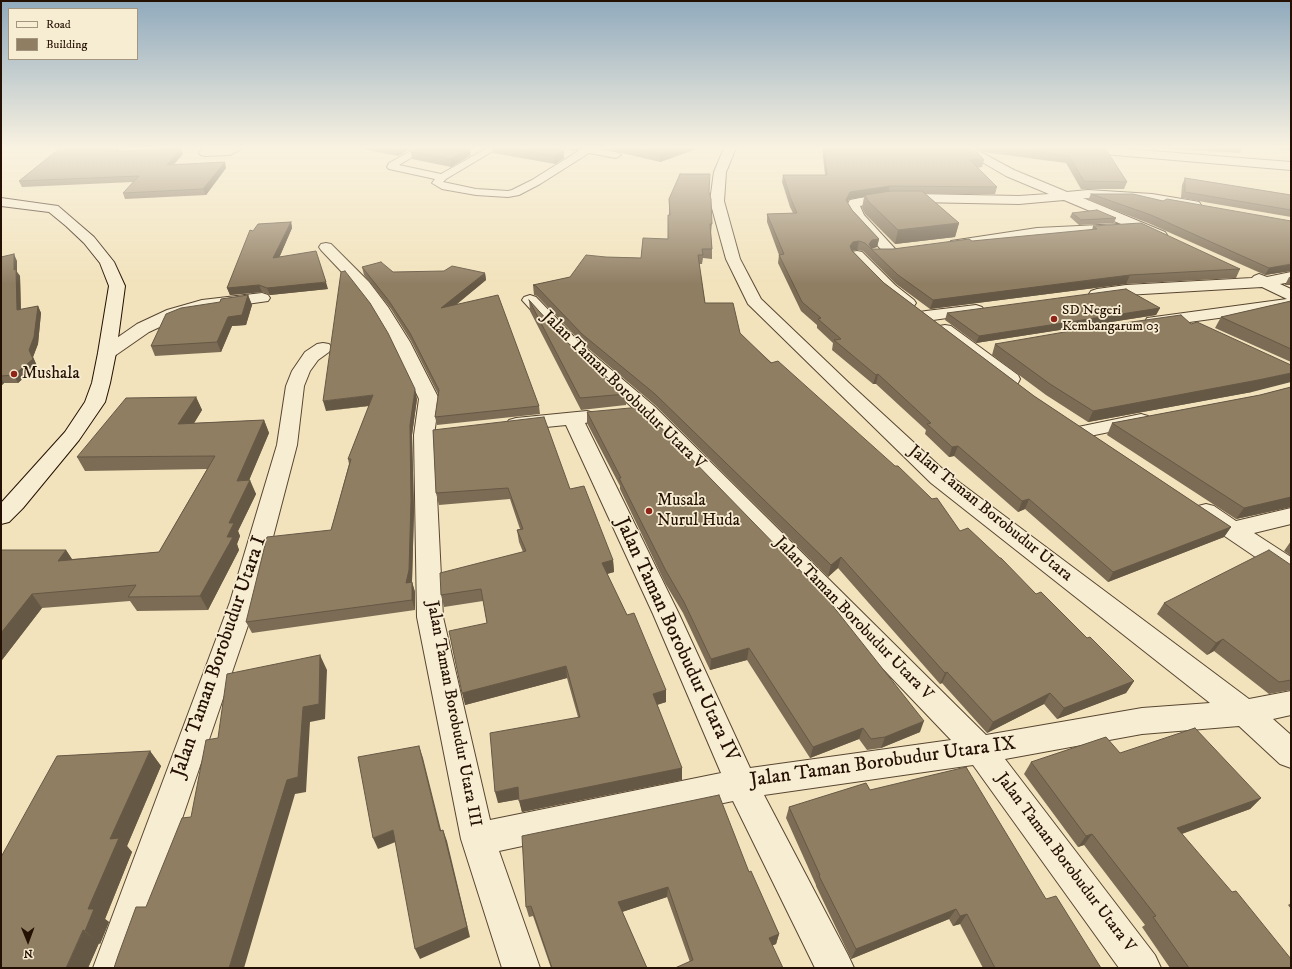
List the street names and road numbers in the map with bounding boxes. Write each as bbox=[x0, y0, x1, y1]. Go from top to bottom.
street label: Jalan Taman Borobudur Utara V bbox=[537, 307, 709, 475]
street label: Jalan Taman Borobudur Utara bbox=[904, 442, 1076, 586]
street label: Jalan Taman Borobudur Utara IV bbox=[609, 514, 743, 766]
street label: Jalan Taman Borobudur Utara I bbox=[167, 533, 273, 781]
street label: Jalan Taman Borobudur Utara V bbox=[769, 533, 937, 705]
street label: Jalan Taman Borobudur Utara III bbox=[421, 599, 485, 829]
street label: Jalan Taman Borobudur Utara IX bbox=[749, 732, 1017, 794]
street label: Jalan Taman Borobudur Utara V bbox=[991, 769, 1139, 957]

